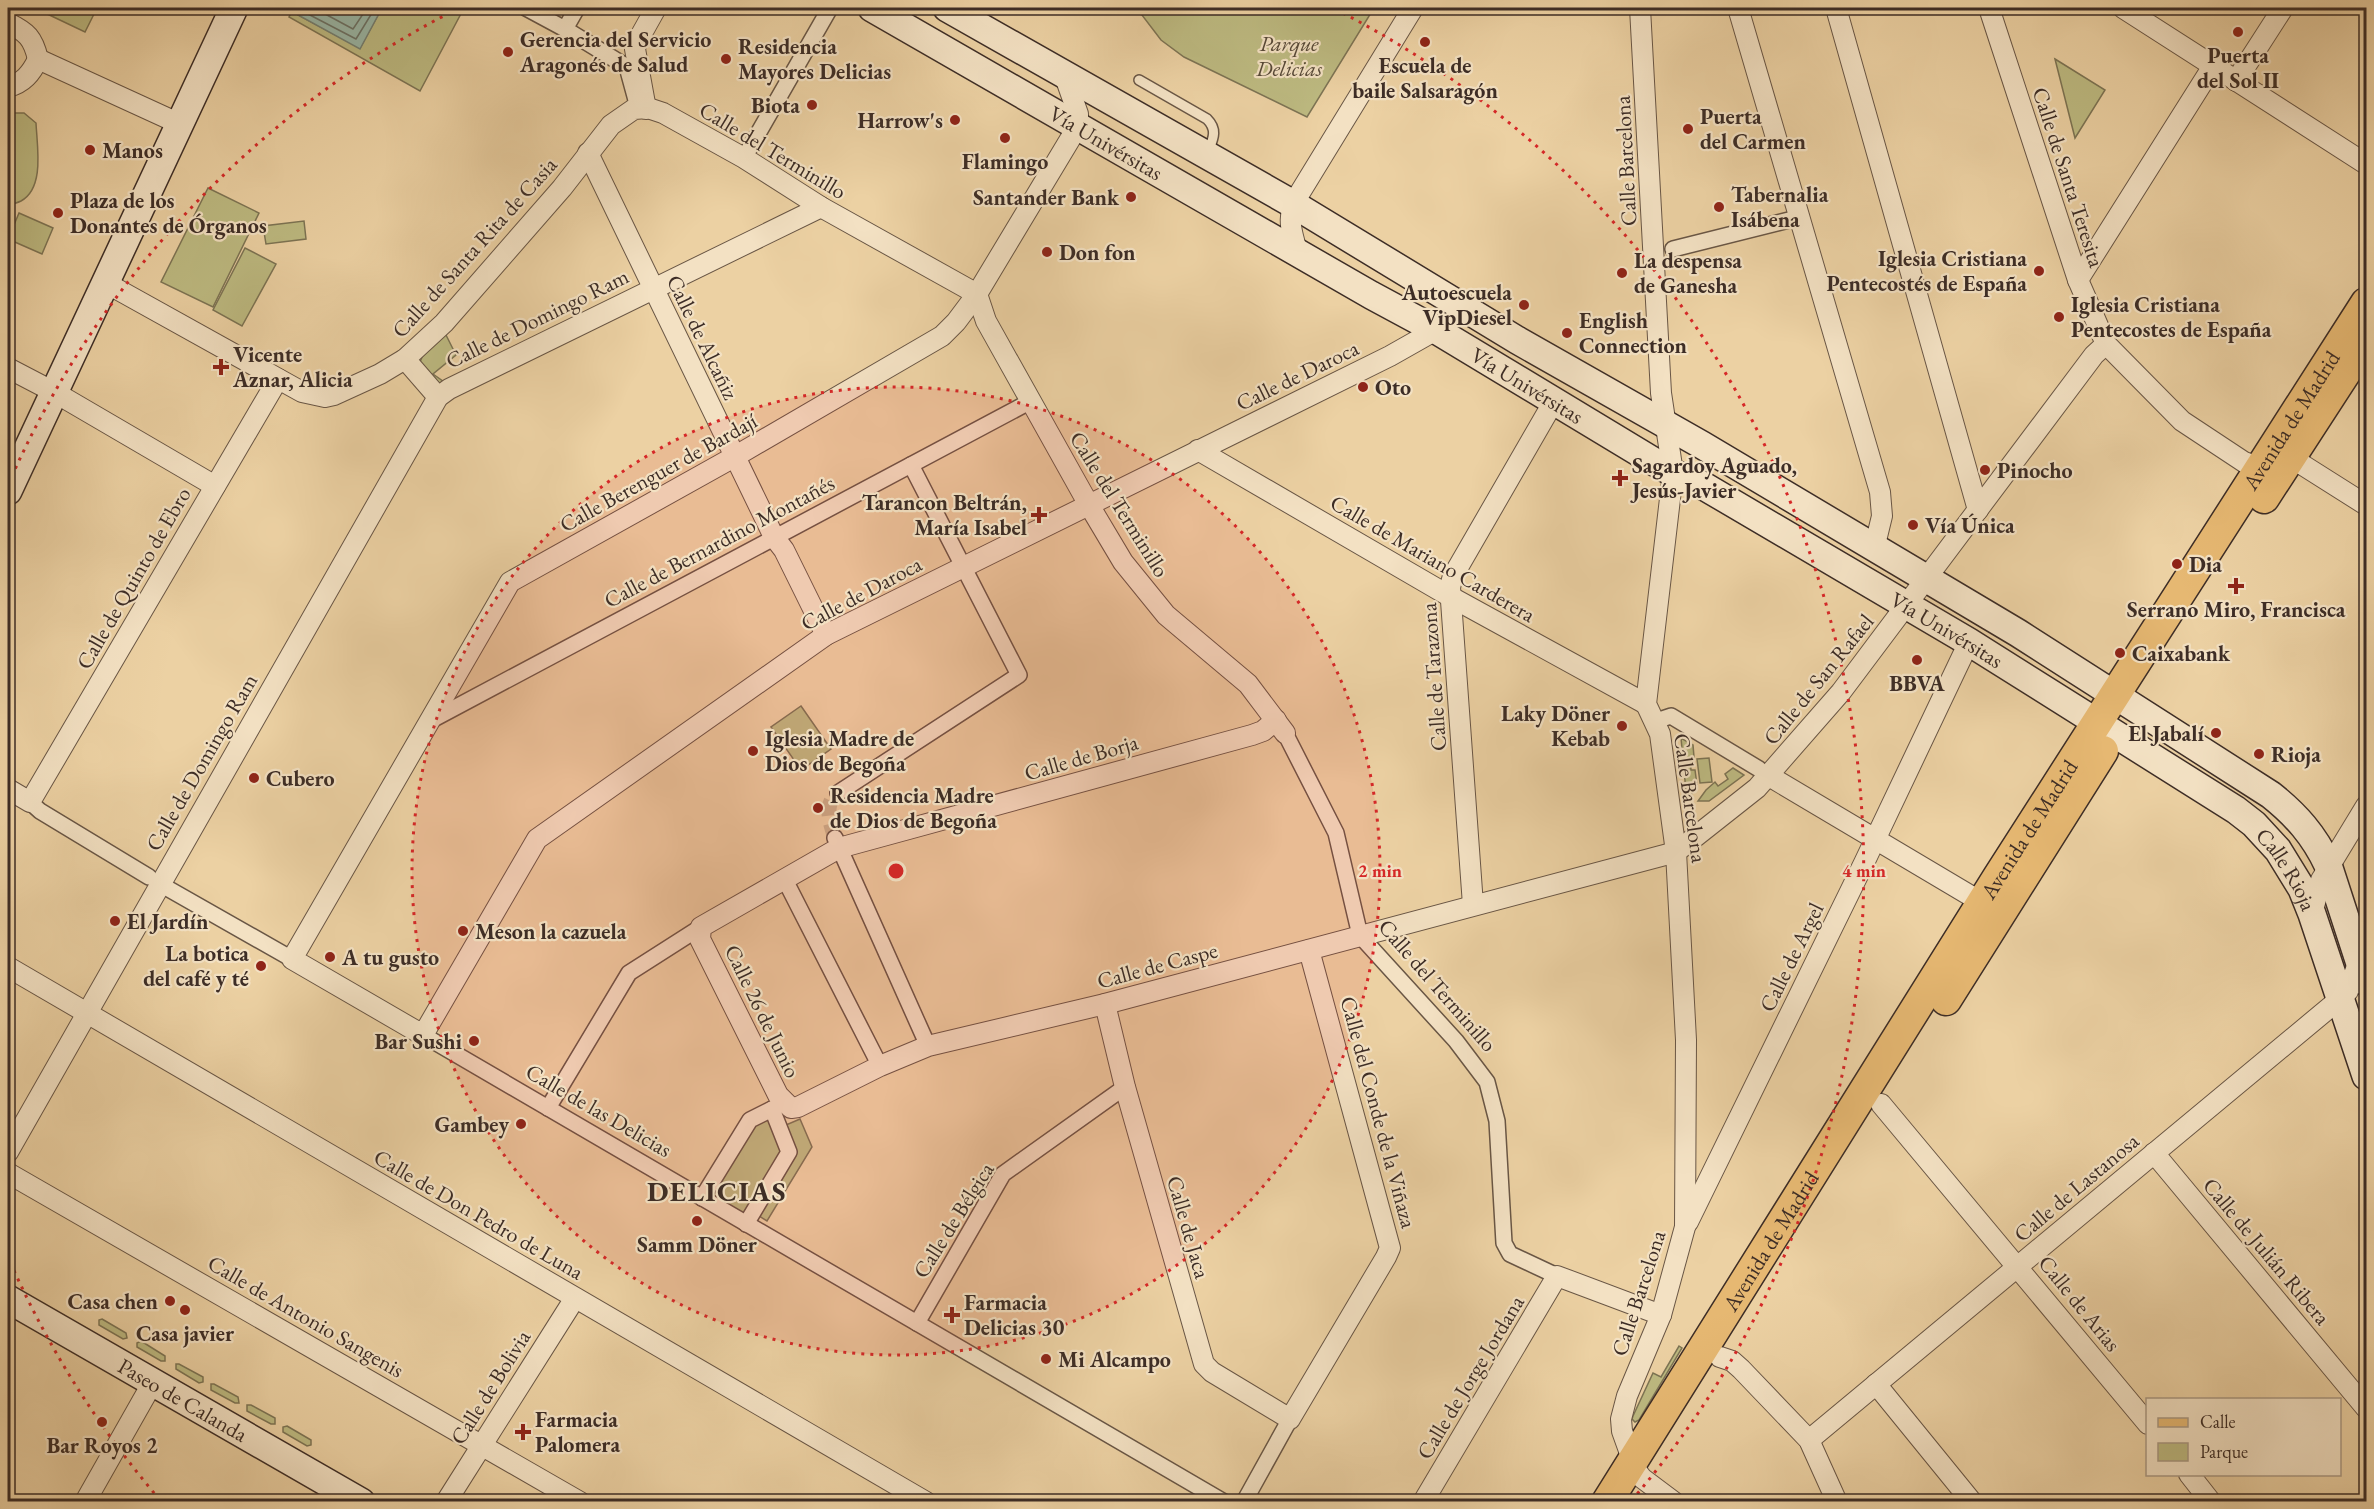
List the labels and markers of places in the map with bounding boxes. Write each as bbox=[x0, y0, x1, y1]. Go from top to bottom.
place label: Gerencia del Servicio Aragonés de Salud bbox=[519, 25, 711, 79]
marker: Puerta del Sol II bbox=[2231, 25, 2245, 39]
place label: Residencia Mayores Delicias bbox=[738, 32, 891, 86]
marker: Escuela de baile Salsaragón bbox=[1418, 35, 1432, 49]
place label: Puerta del Sol II bbox=[2197, 41, 2279, 95]
marker: Gerencia del Servicio Aragonés de Salud bbox=[501, 45, 515, 59]
place label: Escuela de baile Salsaragón bbox=[1352, 51, 1498, 105]
marker: Residencia Mayores Delicias bbox=[719, 52, 733, 66]
place label: Biota bbox=[751, 91, 800, 120]
marker: Biota bbox=[805, 98, 819, 112]
place label: Puerta del Carmen bbox=[1700, 102, 1806, 156]
place label: Harrow's bbox=[857, 106, 943, 135]
marker: Harrow's bbox=[948, 113, 962, 127]
marker: Puerta del Carmen bbox=[1681, 122, 1695, 136]
marker: Flamingo bbox=[998, 131, 1012, 145]
place label: Manos bbox=[102, 136, 163, 165]
marker: Manos bbox=[83, 143, 97, 157]
place label: Flamingo bbox=[962, 147, 1048, 176]
place label: Tabernalia Isábena bbox=[1731, 180, 1829, 234]
place label: Santander Bank bbox=[973, 183, 1120, 212]
place label: Plaza de los Donantes de Órganos bbox=[70, 186, 267, 240]
marker: Santander Bank bbox=[1124, 190, 1138, 204]
marker: Tabernalia Isábena bbox=[1712, 200, 1726, 214]
marker: Plaza de los Donantes de Órganos bbox=[51, 206, 65, 220]
place label: Don fon bbox=[1059, 238, 1136, 267]
place label: Iglesia Cristiana Pentecostés de España bbox=[1827, 244, 2027, 298]
marker: Don fon bbox=[1040, 245, 1054, 259]
place label: La despensa de Ganesha bbox=[1634, 246, 1742, 300]
marker: Iglesia Cristiana Pentecostés de España bbox=[2032, 264, 2046, 278]
marker: La despensa de Ganesha bbox=[1615, 266, 1629, 280]
place label: Autoescuela VipDiesel bbox=[1401, 278, 1512, 332]
place label: Iglesia Cristiana Pentecostes de España bbox=[2071, 290, 2272, 344]
marker: Autoescuela VipDiesel bbox=[1517, 298, 1531, 312]
place label: English Connection bbox=[1579, 306, 1688, 360]
marker: Iglesia Cristiana Pentecostes de España bbox=[2052, 310, 2066, 324]
marker: English Connection bbox=[1560, 326, 1574, 340]
place label: Vicente Aznar, Alicia bbox=[232, 340, 353, 394]
marker: Vicente Aznar, Alicia bbox=[214, 360, 228, 374]
place label: Oto bbox=[1375, 373, 1411, 402]
marker: Oto bbox=[1356, 380, 1370, 394]
place label: Sagardoy Aguado, Jesús-Javier bbox=[1630, 451, 1797, 505]
place label: Pinocho bbox=[1997, 456, 2073, 485]
marker: Pinocho bbox=[1978, 463, 1992, 477]
marker: Sagardoy Aguado, Jesús-Javier bbox=[1613, 471, 1627, 485]
place label: Tarancon Beltrán, María Isabel bbox=[862, 488, 1027, 542]
marker: Tarancon Beltrán, María Isabel bbox=[1032, 508, 1046, 522]
place label: Vía Única bbox=[1925, 511, 2015, 540]
marker: Vía Única bbox=[1906, 518, 1920, 532]
place label: Dia bbox=[2189, 550, 2222, 579]
marker: Dia bbox=[2170, 557, 2184, 571]
marker: Serrano Miro, Francisca bbox=[2229, 579, 2243, 593]
place label: Serrano Miro, Francisca bbox=[2127, 595, 2346, 624]
place label: Caixabank bbox=[2132, 639, 2231, 668]
marker: Caixabank bbox=[2113, 646, 2127, 660]
marker: BBVA bbox=[1910, 653, 1924, 667]
place label: BBVA bbox=[1889, 669, 1945, 698]
place label: Laky Döner Kebab bbox=[1501, 699, 1611, 753]
marker: Laky Döner Kebab bbox=[1615, 719, 1629, 733]
place label: El Jabalí bbox=[2128, 719, 2205, 748]
place label: Iglesia Madre de Dios de Begoña bbox=[765, 724, 914, 778]
marker: El Jabalí bbox=[2209, 726, 2223, 740]
place label: Rioja bbox=[2271, 740, 2321, 769]
marker: Iglesia Madre de Dios de Begoña bbox=[746, 744, 760, 758]
marker: Rioja bbox=[2252, 747, 2266, 761]
place label: Cubero bbox=[266, 764, 334, 793]
marker: Cubero bbox=[247, 771, 261, 785]
place label: Residencia Madre de Dios de Begoña bbox=[830, 781, 997, 835]
marker: Residencia Madre de Dios de Begoña bbox=[811, 801, 825, 815]
centre of rings bbox=[886, 861, 906, 881]
place label: El Jardín bbox=[127, 907, 209, 936]
marker: El Jardín bbox=[108, 914, 122, 928]
place label: Meson la cazuela bbox=[475, 917, 627, 946]
marker: Meson la cazuela bbox=[456, 924, 470, 938]
place label: La botica del café y té bbox=[143, 939, 249, 993]
place label: A tu gusto bbox=[341, 943, 439, 972]
marker: A tu gusto bbox=[323, 950, 337, 964]
marker: La botica del café y té bbox=[254, 959, 268, 973]
place label: Bar Sushi bbox=[375, 1027, 463, 1056]
marker: Bar Sushi bbox=[467, 1034, 481, 1048]
place label: Gambey bbox=[434, 1110, 509, 1139]
marker: Gambey bbox=[514, 1117, 528, 1131]
marker: Samm Döner bbox=[690, 1214, 704, 1228]
place label: Samm Döner bbox=[637, 1230, 758, 1259]
place label: Casa chen bbox=[67, 1287, 159, 1316]
place label: Farmacia Delicias 30 bbox=[964, 1288, 1065, 1342]
marker: Casa chen bbox=[163, 1294, 177, 1308]
marker: Casa javier bbox=[178, 1303, 192, 1317]
marker: Farmacia Delicias 30 bbox=[945, 1308, 959, 1322]
place label: Casa javier bbox=[136, 1319, 235, 1348]
place label: Mi Alcampo bbox=[1058, 1345, 1171, 1374]
marker: Mi Alcampo bbox=[1039, 1352, 1053, 1366]
place label: Farmacia Palomera bbox=[535, 1405, 620, 1459]
marker: Bar Royos 2 bbox=[95, 1415, 109, 1429]
marker: Farmacia Palomera bbox=[516, 1425, 530, 1439]
place label: Bar Royos 2 bbox=[46, 1431, 158, 1460]

